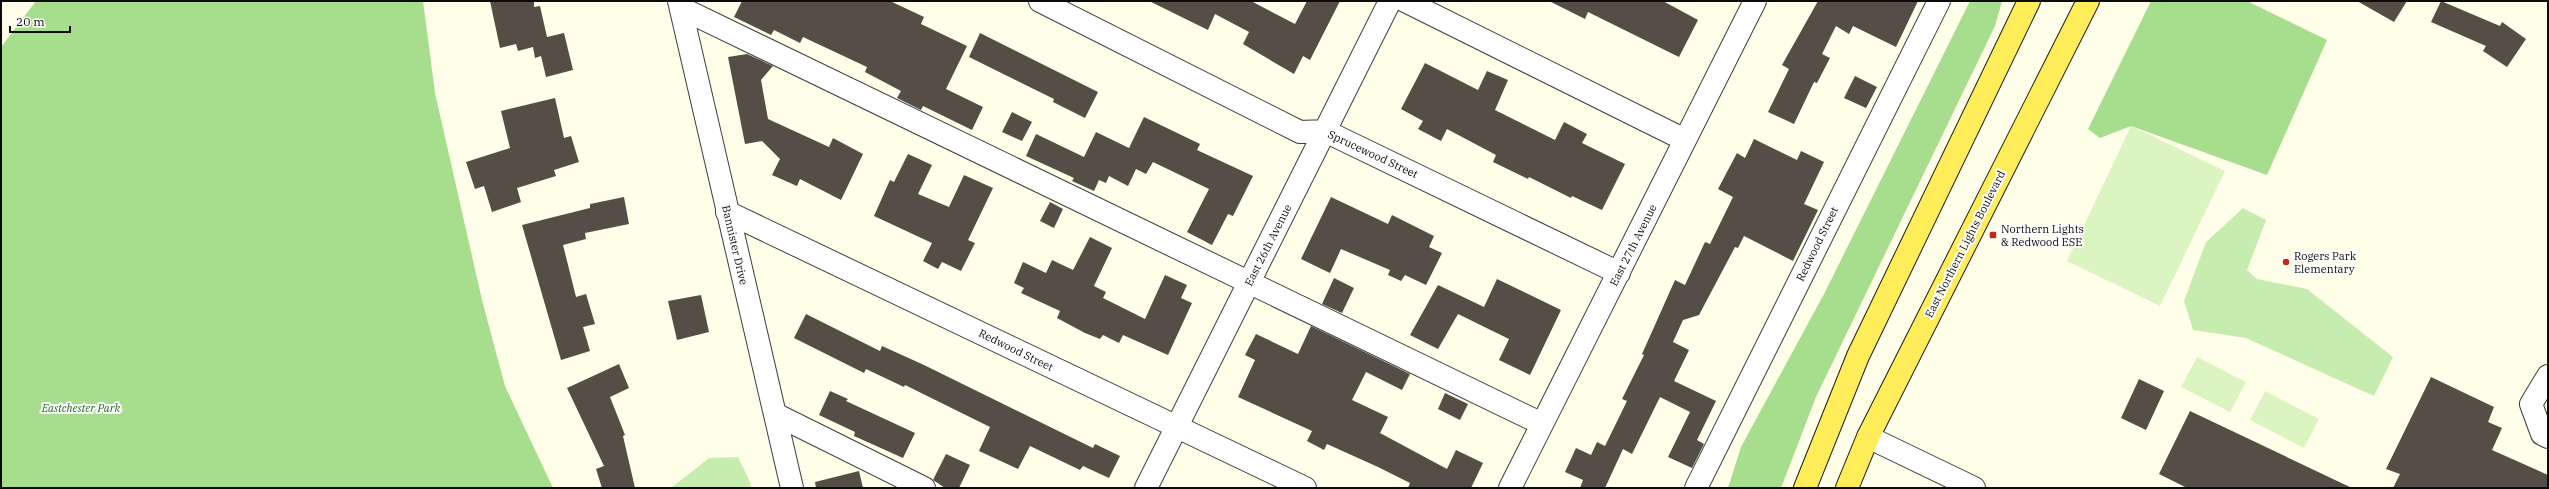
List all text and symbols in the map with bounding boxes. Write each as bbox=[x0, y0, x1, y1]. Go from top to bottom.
scale bar bbox=[10, 8, 70, 34]
text: 20 m bbox=[16, 14, 45, 29]
street label: Sprucewood Street bbox=[1326, 127, 1420, 181]
street label: East Northern Lights Boulevard bbox=[1922, 168, 2008, 320]
street label: East 26th Avenue bbox=[1241, 202, 1295, 288]
street label: East 27th Avenue bbox=[1606, 202, 1660, 288]
street label: Bannister Drive bbox=[719, 204, 751, 286]
street label: Redwood Street bbox=[1793, 204, 1841, 284]
place label: Northern Lights & Redwood ESE bbox=[2001, 222, 2084, 249]
marker: Northern Lights & Redwood ESE bbox=[1988, 230, 1998, 240]
place label: Rogers Park Elementary bbox=[2294, 249, 2357, 276]
marker: Rogers Park Elementary bbox=[2281, 257, 2291, 267]
street label: Redwood Street bbox=[976, 326, 1056, 374]
park label: Eastchester Park bbox=[41, 401, 120, 415]

